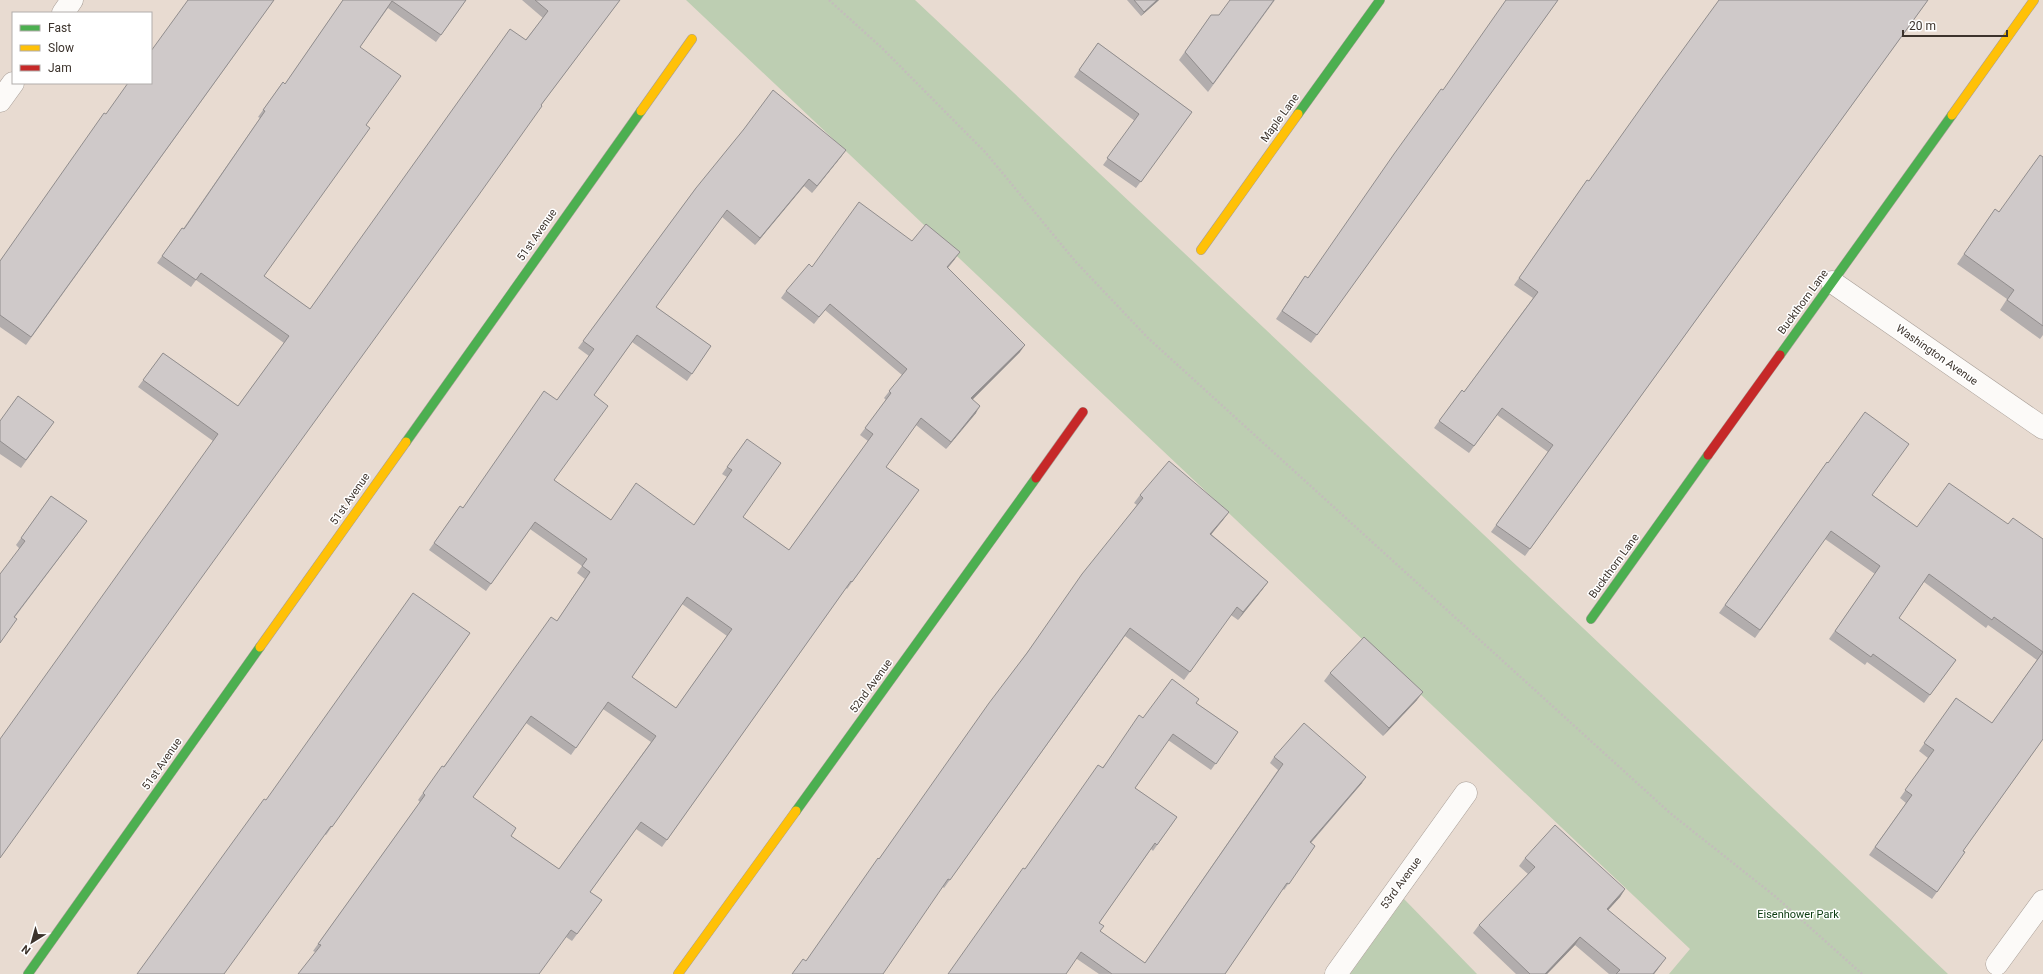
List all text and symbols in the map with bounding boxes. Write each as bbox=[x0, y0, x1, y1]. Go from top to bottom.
legend bbox=[12, 12, 152, 84]
scale bar bbox=[1903, 12, 2007, 38]
text: 20 m bbox=[1909, 19, 1936, 33]
text: Fast bbox=[48, 21, 71, 35]
text: Slow bbox=[48, 41, 74, 55]
text: Jam bbox=[48, 61, 72, 75]
street label: Maple Lane bbox=[1258, 91, 1302, 145]
street label: 51st Avenue bbox=[514, 206, 560, 263]
street label: Buckthorn Lane bbox=[1775, 267, 1831, 337]
street label: Washington Avenue bbox=[1894, 322, 1980, 388]
street label: 51st Avenue bbox=[327, 470, 373, 527]
street label: Buckthorn Lane bbox=[1586, 531, 1642, 601]
street label: 52nd Avenue bbox=[847, 656, 895, 715]
street label: 51st Avenue bbox=[139, 735, 185, 792]
street label: 53rd Avenue bbox=[1378, 854, 1424, 911]
park label: Eisenhower Park bbox=[1757, 908, 1839, 921]
north arrow bbox=[12, 922, 52, 962]
text: N bbox=[19, 942, 33, 957]

